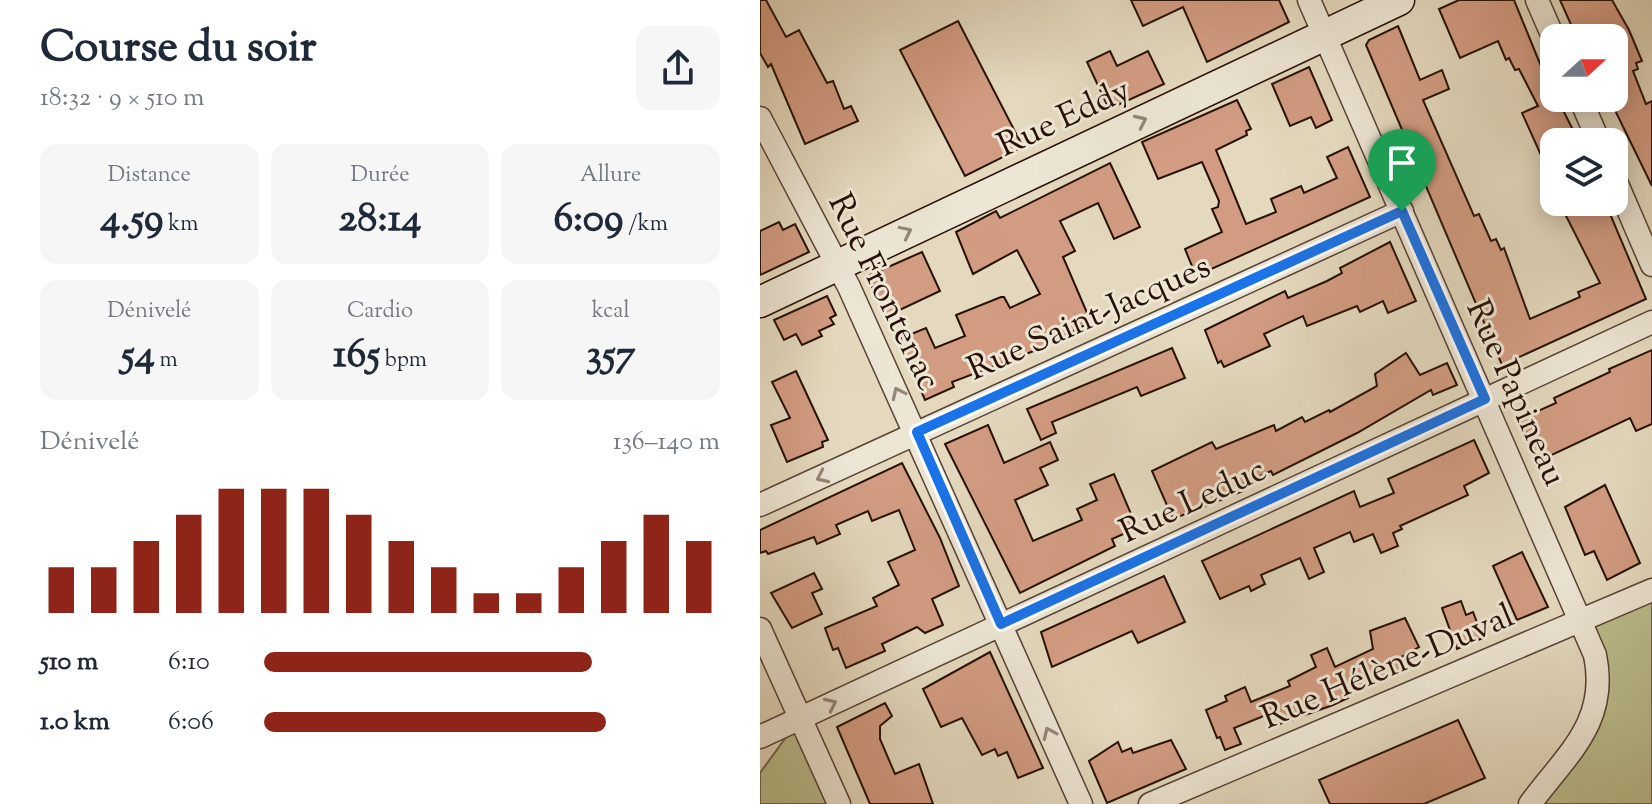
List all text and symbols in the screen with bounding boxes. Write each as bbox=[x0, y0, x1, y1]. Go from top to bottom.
text: Course du soir bbox=[40, 18, 317, 81]
north arrow bbox=[1540, 24, 1628, 112]
map controls bbox=[1540, 24, 1628, 216]
button: share bbox=[636, 26, 720, 110]
street label: Rue Eddy bbox=[990, 67, 1139, 171]
text: 18:32 · 9 × 510 m bbox=[40, 80, 205, 117]
one-way arrow bbox=[1133, 115, 1147, 131]
button: layers bbox=[1540, 128, 1628, 216]
pin bbox=[1368, 129, 1436, 211]
icon: arrive bbox=[1380, 141, 1424, 185]
text: Distance bbox=[108, 160, 191, 192]
text: Durée bbox=[351, 160, 409, 192]
text: Allure bbox=[580, 160, 641, 192]
street label: Rue Frontenac bbox=[814, 186, 952, 399]
text: 4.59 bbox=[100, 192, 164, 249]
text: 28:14 bbox=[339, 192, 421, 249]
text: 6:09 bbox=[553, 192, 623, 249]
text: km bbox=[164, 209, 198, 241]
text: /km bbox=[623, 209, 668, 241]
one-way arrow bbox=[898, 226, 912, 242]
street label: Rue Saint-Jacques bbox=[960, 244, 1219, 395]
street label: Rue Papineau bbox=[1452, 293, 1578, 494]
text: Dénivelé bbox=[107, 296, 191, 328]
text: Cardio bbox=[347, 296, 413, 328]
text: kcal bbox=[592, 296, 630, 328]
text: 54 bbox=[121, 328, 155, 385]
text: 165 bbox=[333, 328, 380, 385]
text: 357 bbox=[586, 328, 636, 385]
text: m bbox=[155, 345, 178, 377]
text: bpm bbox=[380, 345, 427, 377]
one-way arrow bbox=[892, 387, 908, 401]
text: Dénivelé bbox=[40, 424, 139, 461]
text: 136–140 m bbox=[613, 424, 720, 461]
street label: Rue Leduc bbox=[1112, 447, 1275, 557]
one-way arrow bbox=[816, 467, 830, 483]
street label: Rue Hélène-Duval bbox=[1254, 593, 1522, 744]
text: 510 m bbox=[40, 644, 98, 681]
text: 6:10 bbox=[168, 644, 210, 681]
one-way arrow bbox=[822, 698, 837, 714]
text: 1.0 km bbox=[40, 704, 110, 741]
text: 6:06 bbox=[168, 704, 214, 741]
one-way arrow bbox=[1043, 727, 1059, 741]

